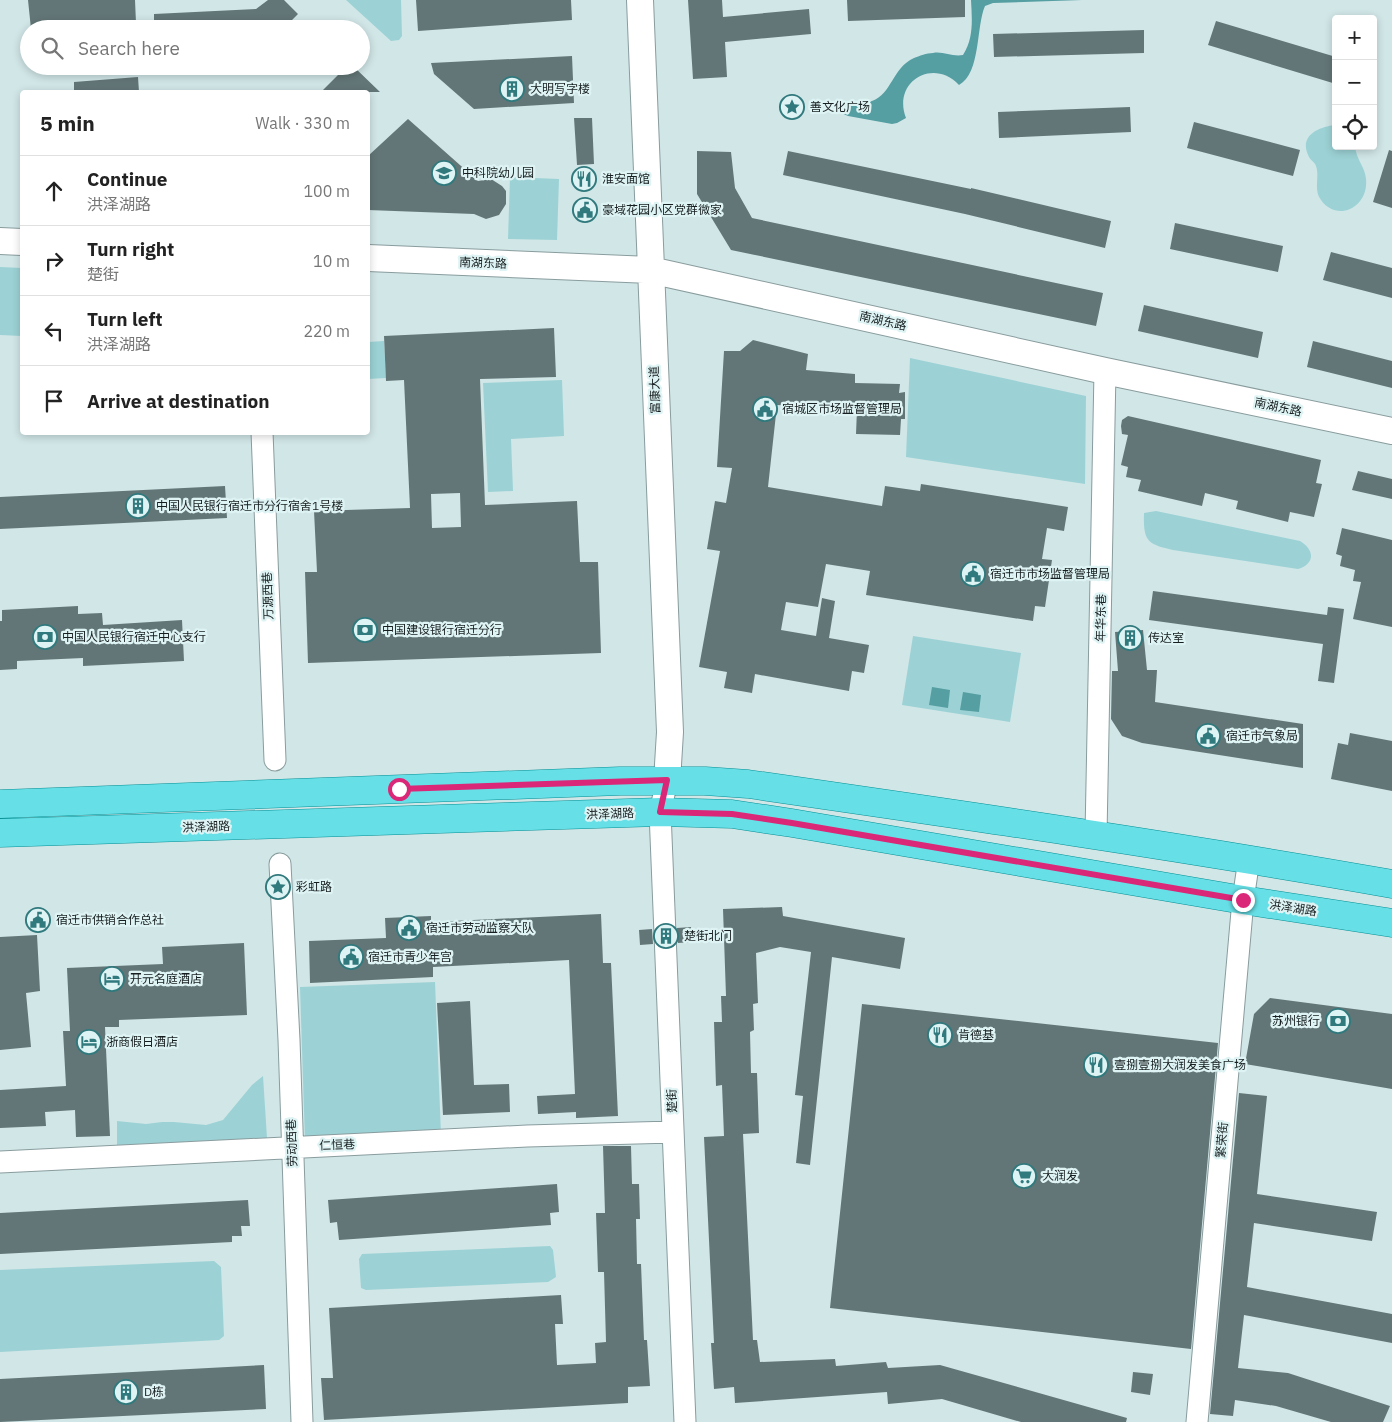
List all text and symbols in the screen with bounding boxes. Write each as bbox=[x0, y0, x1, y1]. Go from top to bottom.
map controls bbox=[1332, 15, 1377, 150]
button: + bbox=[1332, 15, 1377, 60]
search box bbox=[20, 20, 370, 75]
icon: search bbox=[38, 34, 66, 62]
text: Search here bbox=[78, 36, 180, 60]
button: − bbox=[1332, 60, 1377, 105]
building icon: 大明写字楼 bbox=[499, 76, 525, 102]
place label: 大明写字楼 bbox=[530, 81, 590, 96]
place icon: 善文化广场 bbox=[779, 94, 805, 120]
place label: 善文化广场 bbox=[810, 99, 870, 114]
button: locate bbox=[1332, 105, 1377, 150]
text: 5 min bbox=[40, 109, 95, 137]
text: Walk · 330 m bbox=[255, 113, 350, 133]
school or university icon: 中科院幼儿园 bbox=[431, 160, 457, 186]
place label: 中科院幼儿园 bbox=[462, 165, 534, 180]
restaurant icon: 淮安面馆 bbox=[571, 166, 597, 192]
text: Continue bbox=[87, 167, 167, 191]
place label: 淮安面馆 bbox=[602, 171, 650, 186]
icon: ahead bbox=[40, 177, 68, 205]
text: 100 m bbox=[303, 181, 350, 201]
text: 洪泽湖路 bbox=[87, 194, 151, 214]
public building icon: 豪域花园小区党群微家 bbox=[572, 197, 598, 223]
place label: 豪域花园小区党群微家 bbox=[602, 202, 722, 217]
text: Turn right bbox=[87, 237, 174, 261]
icon: right bbox=[40, 247, 68, 275]
text: 10 m bbox=[313, 251, 350, 271]
street label: 南湖东路 bbox=[459, 254, 507, 271]
text: 楚街 bbox=[87, 264, 119, 284]
text: Turn left bbox=[87, 307, 163, 331]
street label: 南湖东路 bbox=[858, 308, 908, 333]
icon: left bbox=[40, 317, 68, 345]
text: 220 m bbox=[303, 321, 350, 341]
text: 洪泽湖路 bbox=[87, 334, 151, 354]
street label: 富康大道 bbox=[646, 366, 663, 414]
icon: arrive bbox=[40, 387, 68, 415]
text: Arrive at destination bbox=[87, 389, 270, 413]
street label: 南湖东路 bbox=[1253, 394, 1303, 419]
public building icon: 宿城区市场监督管理局 bbox=[752, 396, 778, 422]
place label: 宿城区市场监督管理局 bbox=[782, 401, 902, 416]
building icon: 中国人民银行宿迁市分行宿舍1号楼 bbox=[125, 493, 151, 519]
place label: 中国人民银行宿迁市分行宿舍1号楼 bbox=[156, 498, 343, 513]
public building icon: 宿迁市市场监督管理局 bbox=[960, 561, 986, 587]
place label: 宿迁市市场监督管理局 bbox=[990, 566, 1110, 581]
street label: 万源西巷 bbox=[259, 572, 276, 620]
street label: 年华东巷 bbox=[1093, 594, 1108, 642]
bank icon: 中国建设银行宿迁分行 bbox=[352, 617, 378, 643]
place label: 中国建设银行宿迁分行 bbox=[382, 622, 502, 637]
bank icon: 中国人民银行宿迁中心支行 bbox=[32, 624, 58, 650]
building icon: 传达室 bbox=[1117, 625, 1143, 651]
place label: 中国人民银行宿迁中心支行 bbox=[62, 629, 206, 644]
place label: 传达室 bbox=[1148, 630, 1184, 645]
public building icon: 宿迁市气象局 bbox=[1195, 723, 1221, 749]
place label: 宿迁市气象局 bbox=[1226, 728, 1298, 743]
route start bbox=[388, 778, 411, 801]
street label: 洪泽湖路 bbox=[586, 805, 634, 822]
street label: 洪泽湖路 bbox=[182, 818, 230, 835]
place icon: 彩虹路 bbox=[265, 874, 291, 900]
place label: 彩虹路 bbox=[296, 879, 332, 894]
route end bbox=[1232, 889, 1255, 912]
street label: 洪泽湖路 bbox=[1268, 896, 1318, 919]
public building icon: 宿迁市供销合作总社 bbox=[25, 907, 51, 933]
place label: 宿迁市供销合作总社 bbox=[56, 912, 164, 927]
public building icon: 宿迁市劳动监察大队 bbox=[396, 915, 422, 941]
place label: 宿迁市劳动监察大队 bbox=[426, 920, 534, 935]
building icon: 楚街北门 bbox=[653, 923, 679, 949]
place label: 楚街北门 bbox=[684, 928, 732, 943]
public building icon: 宿迁市青少年宫 bbox=[338, 944, 364, 970]
place label: 宿迁市青少年宫 bbox=[368, 949, 452, 964]
hotel icon: 开元名庭酒店 bbox=[99, 966, 125, 992]
place label: 开元名庭酒店 bbox=[130, 971, 202, 986]
bank icon: 苏州银行 bbox=[1325, 1008, 1351, 1034]
place label: 苏州银行 bbox=[1272, 1013, 1320, 1028]
restaurant icon: 肯德基 bbox=[927, 1022, 953, 1048]
place label: 肯德基 bbox=[958, 1027, 994, 1042]
hotel icon: 浙商假日酒店 bbox=[76, 1029, 102, 1055]
place label: 浙商假日酒店 bbox=[106, 1034, 178, 1049]
restaurant icon: 壹捌壹捌大润发美食广场 bbox=[1083, 1052, 1109, 1078]
place label: 壹捌壹捌大润发美食广场 bbox=[1114, 1057, 1246, 1072]
street label: 楚街 bbox=[664, 1089, 679, 1113]
street label: 劳动西巷 bbox=[283, 1119, 300, 1167]
street label: 繁荣街 bbox=[1212, 1121, 1231, 1159]
street label: 仁恒巷 bbox=[319, 1136, 355, 1153]
supermarket icon: 大润发 bbox=[1011, 1163, 1037, 1189]
place label: 大润发 bbox=[1042, 1168, 1078, 1183]
building icon: D栋 bbox=[113, 1379, 139, 1405]
place label: D栋 bbox=[144, 1384, 164, 1399]

